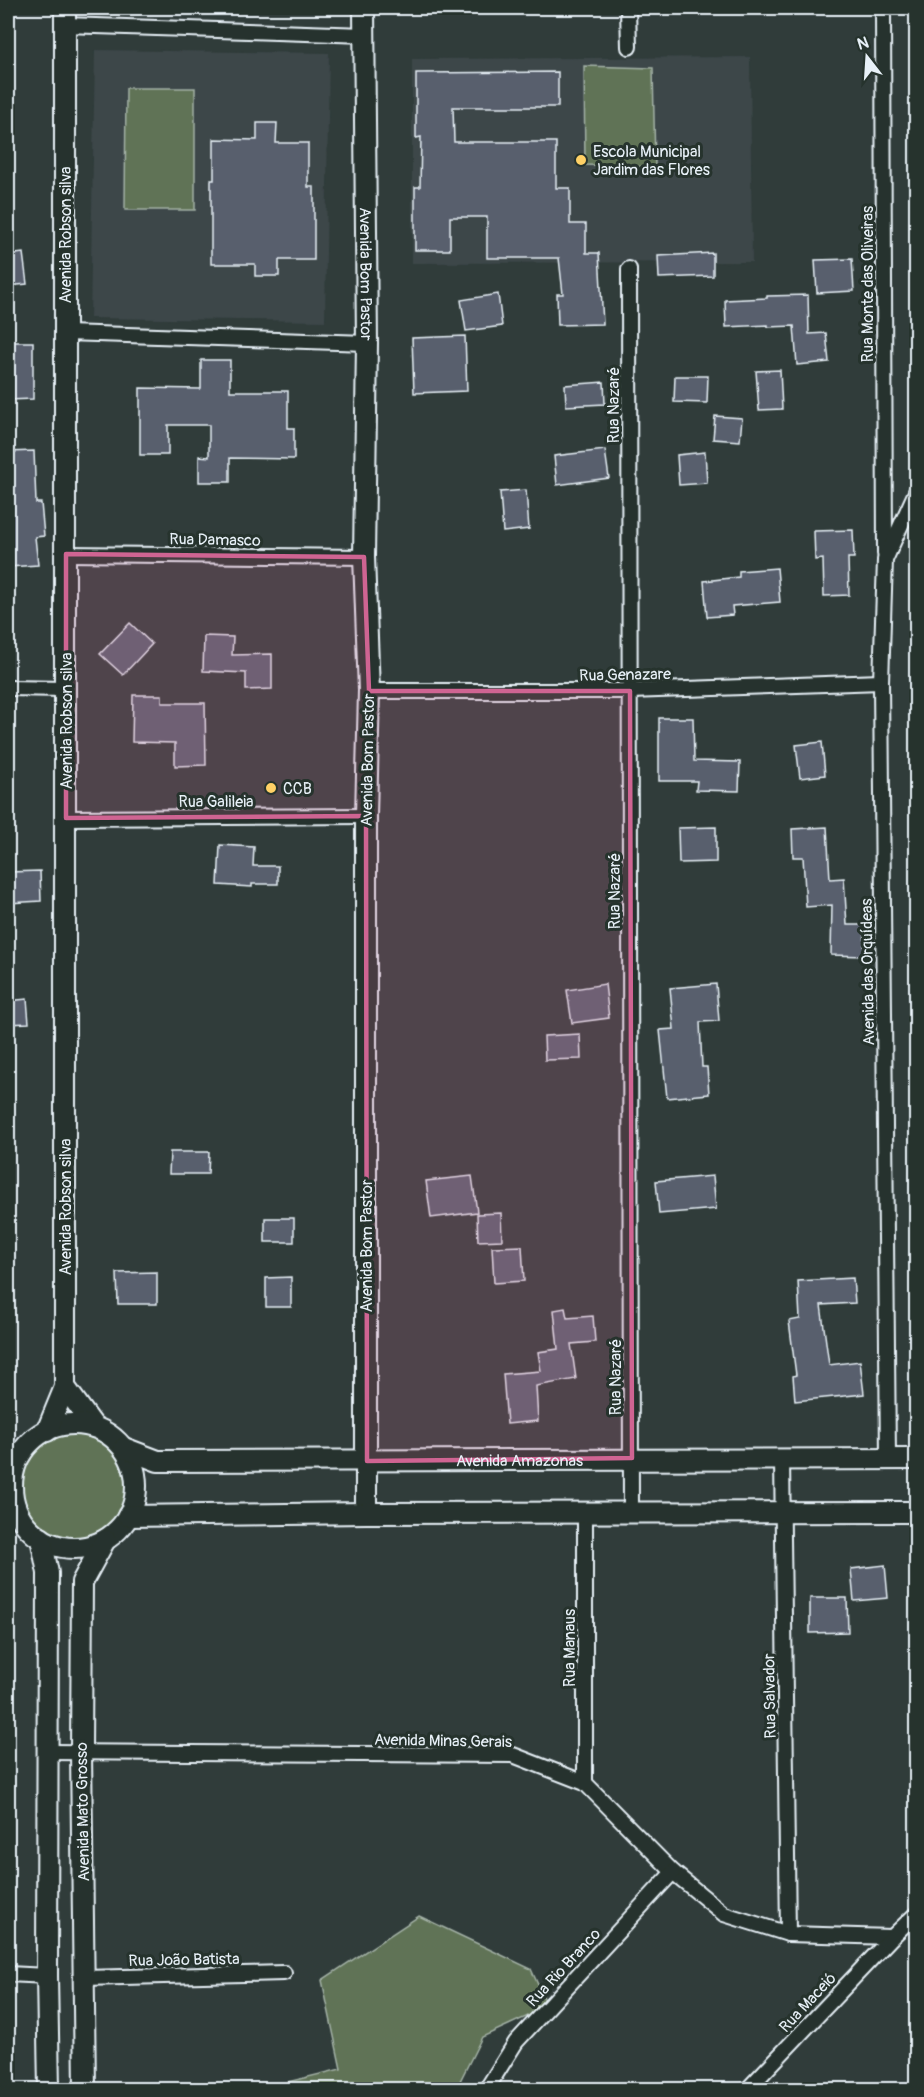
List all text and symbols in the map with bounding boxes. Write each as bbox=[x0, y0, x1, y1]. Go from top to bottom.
north arrow bbox=[837, 27, 897, 87]
text: N bbox=[855, 32, 871, 55]
place label: Escola Municipal Jardim das Flores bbox=[593, 142, 710, 180]
marker: Escola Municipal Jardim das Flores bbox=[574, 153, 588, 167]
street label: Avenida Robson silva bbox=[56, 166, 76, 304]
street label: Rua Monte das Oliveiras bbox=[858, 206, 878, 362]
street label: Avenida Bom Pastor bbox=[355, 207, 376, 341]
street label: Rua Nazaré bbox=[604, 367, 624, 443]
street label: Rua Damasco bbox=[169, 529, 261, 551]
street label: Avenida Robson silva bbox=[57, 652, 77, 790]
street label: Rua Genazare bbox=[579, 664, 671, 686]
street label: Avenida Bom Pastor bbox=[357, 693, 379, 827]
place label: CCB bbox=[283, 779, 312, 799]
marker: CCB bbox=[264, 781, 278, 795]
street label: Rua Galileia bbox=[179, 792, 253, 812]
street label: Rua Nazaré bbox=[605, 853, 625, 929]
street label: Avenida das Orquídeas bbox=[857, 898, 879, 1046]
street label: Avenida Robson silva bbox=[56, 1138, 76, 1276]
street label: Avenida Bom Pastor bbox=[357, 1179, 377, 1313]
street label: Rua Nazaré bbox=[606, 1339, 626, 1415]
street label: Avenida Amazonas bbox=[456, 1451, 583, 1471]
street label: Rua Manaus bbox=[560, 1609, 580, 1687]
street label: Rua Salvador bbox=[759, 1653, 781, 1739]
street label: Avenida Minas Gerais bbox=[374, 1730, 512, 1752]
street label: Avenida Mato Grosso bbox=[72, 1742, 94, 1882]
street label: Rua Rio Branco bbox=[522, 1924, 605, 2011]
street label: Rua João Batista bbox=[128, 1949, 240, 1971]
street label: Rua Maceió bbox=[775, 1968, 841, 2037]

